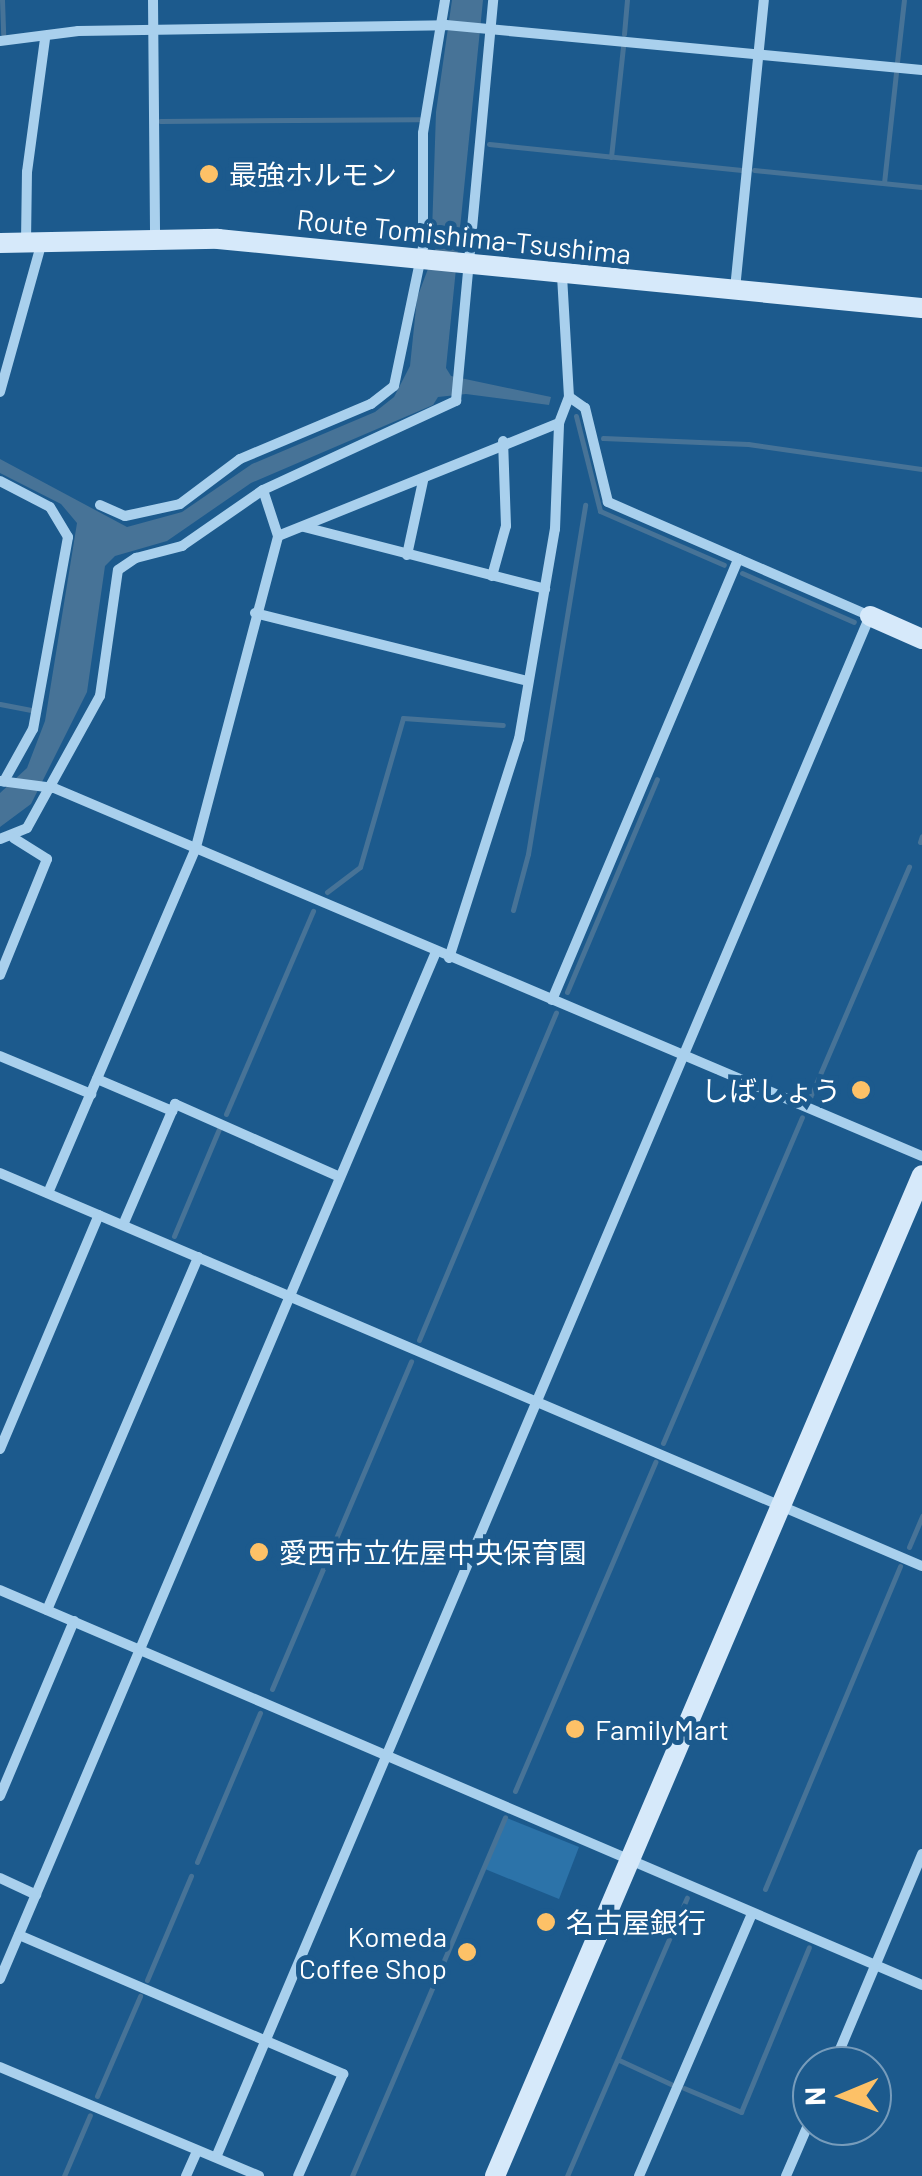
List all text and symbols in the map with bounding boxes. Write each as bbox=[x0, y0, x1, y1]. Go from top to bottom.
place label: 最強ホルモン bbox=[229, 157, 397, 191]
marker: 最強ホルモン bbox=[198, 163, 220, 185]
street label: Route Tomishima-Tsushima bbox=[295, 202, 633, 270]
place label: しばしょう bbox=[701, 1073, 841, 1107]
marker: しばしょう bbox=[850, 1079, 872, 1101]
place label: 愛西市立佐屋中央保育園 bbox=[279, 1535, 587, 1569]
marker: 愛西市立佐屋中央保育園 bbox=[248, 1541, 270, 1563]
place label: FamilyMart bbox=[595, 1712, 729, 1746]
marker: FamilyMart bbox=[564, 1718, 586, 1740]
place label: 名古屋銀行 bbox=[566, 1905, 706, 1939]
marker: 名古屋銀行 bbox=[535, 1911, 557, 1933]
place label: Komeda Coffee Shop bbox=[299, 1919, 447, 1985]
marker: Komeda Coffee Shop bbox=[456, 1941, 478, 1963]
north arrow bbox=[792, 2046, 892, 2146]
text: N bbox=[797, 2087, 831, 2106]

